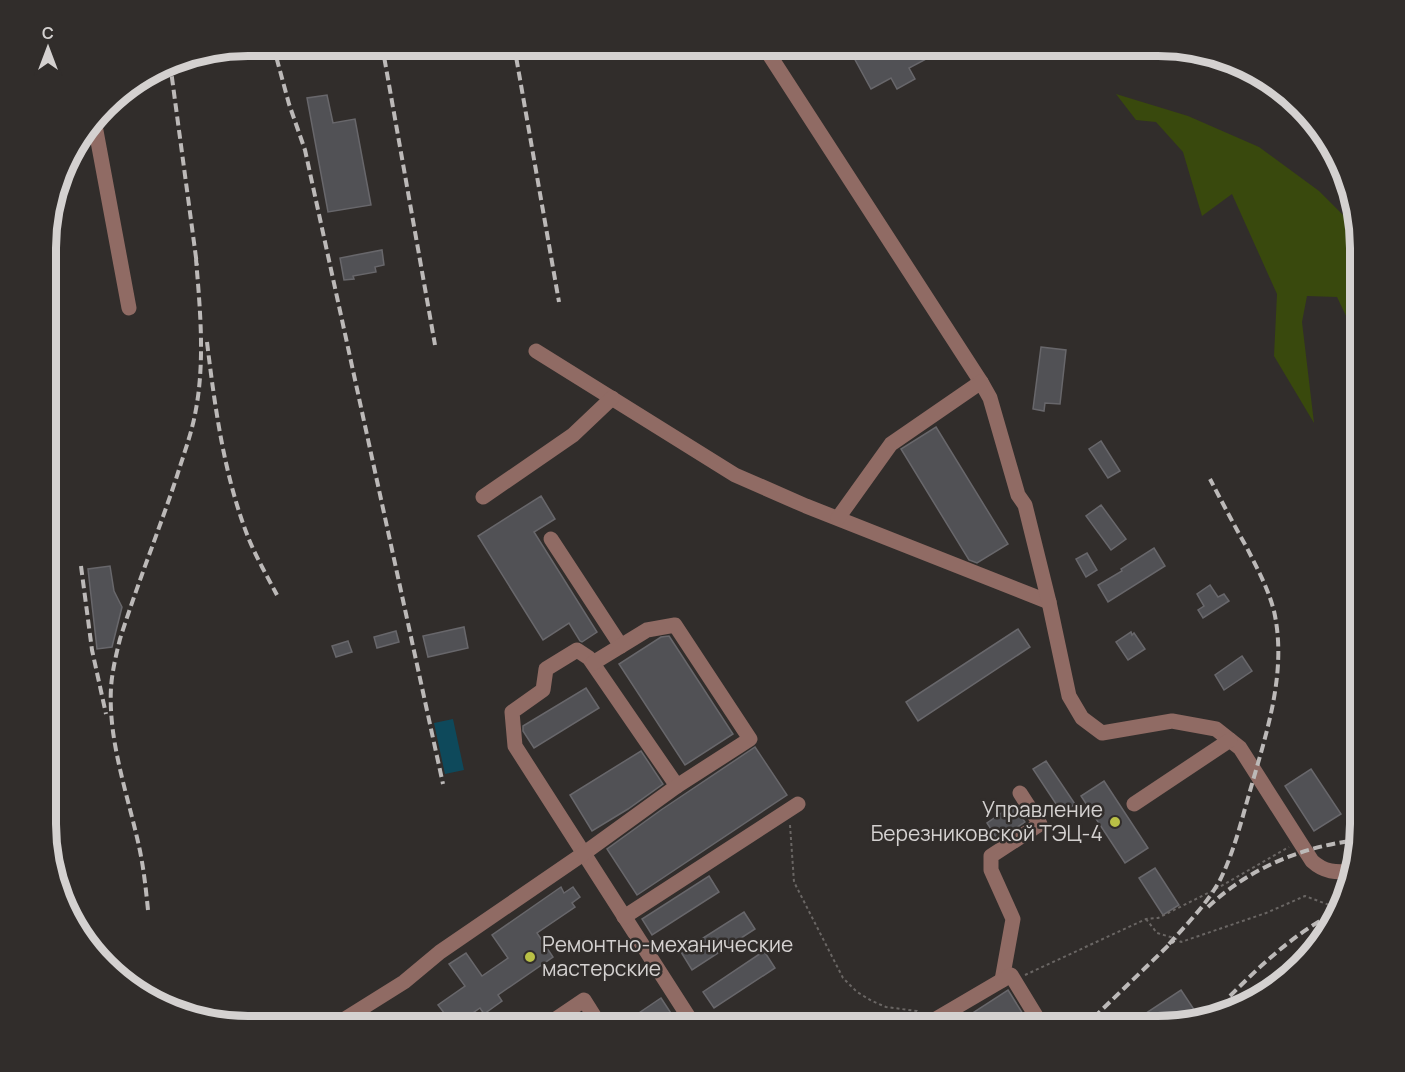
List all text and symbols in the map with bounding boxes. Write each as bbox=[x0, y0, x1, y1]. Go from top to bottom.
north arrow bbox=[18, 18, 78, 78]
text: С bbox=[42, 22, 54, 44]
place label: Управление Березниковской ТЭЦ-4 bbox=[871, 795, 1103, 847]
marker: Управление Березниковской ТЭЦ-4 bbox=[1108, 815, 1122, 829]
place label: Ремонтно-механические мастерские bbox=[542, 930, 793, 982]
marker: Ремонтно-механические мастерские bbox=[523, 950, 537, 964]

